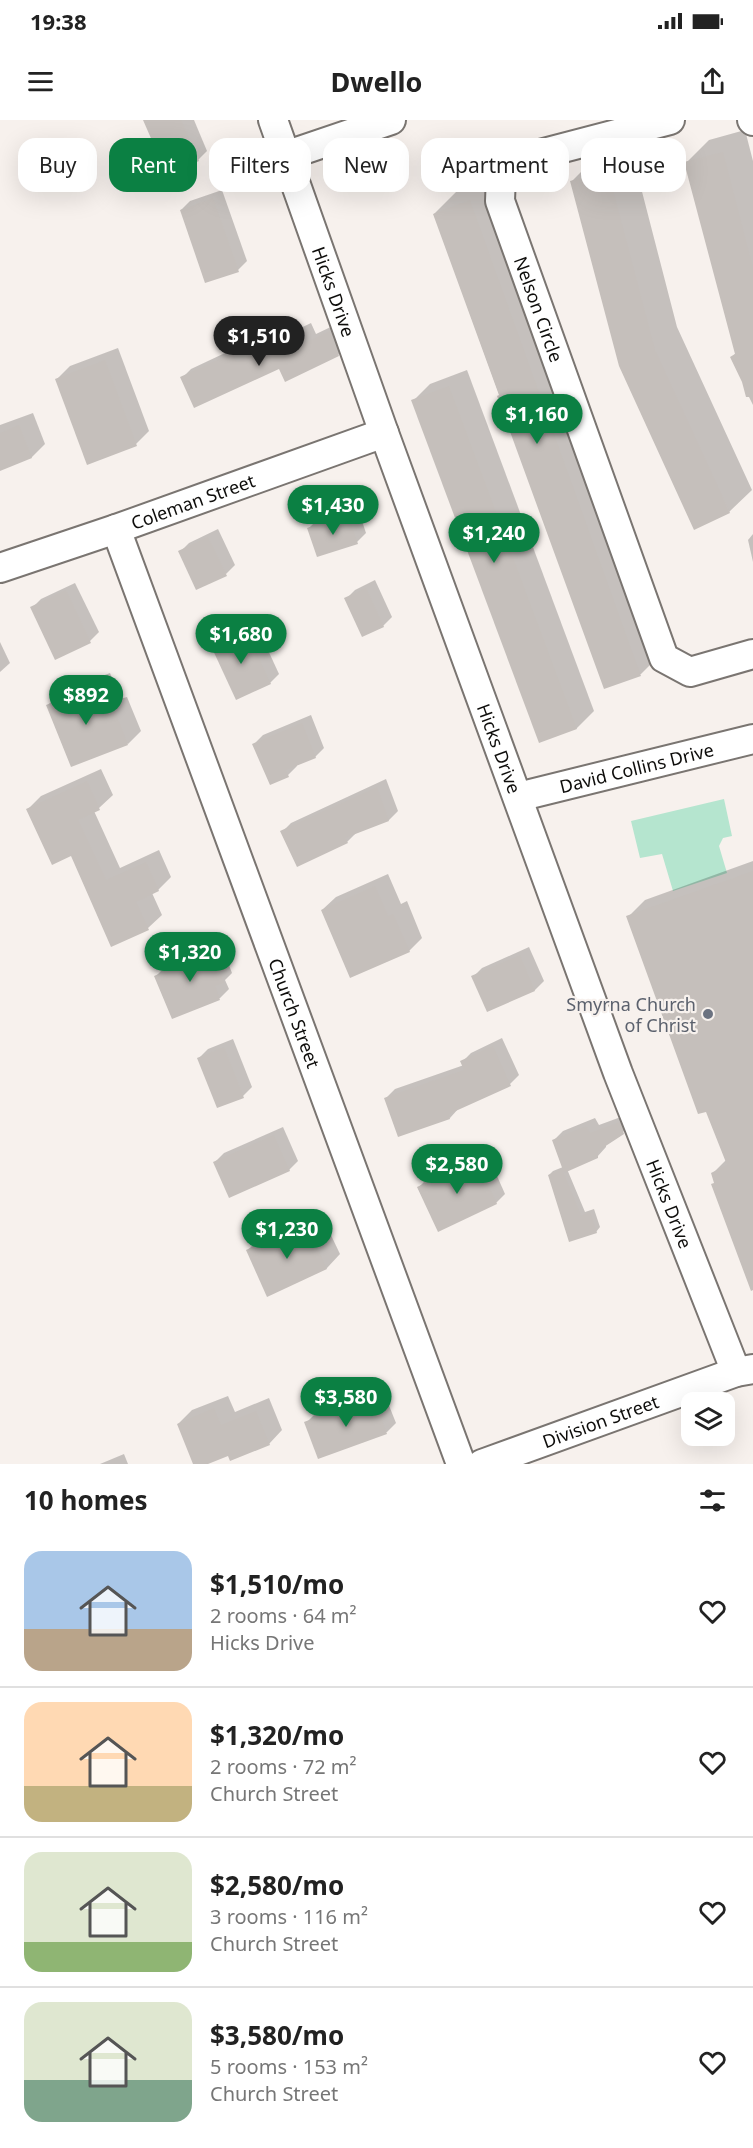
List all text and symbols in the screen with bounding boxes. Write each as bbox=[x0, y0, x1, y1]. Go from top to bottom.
text: 19:38 bbox=[30, 6, 87, 36]
text: Dwello bbox=[331, 63, 422, 100]
icon: menu bbox=[24, 65, 57, 98]
icon: share bbox=[696, 65, 729, 98]
chip: Buy bbox=[18, 138, 97, 192]
chip: Rent bbox=[109, 138, 197, 192]
chip: Filters bbox=[209, 138, 311, 192]
chip: New bbox=[323, 138, 409, 192]
chip: Apartment bbox=[421, 138, 569, 192]
chip: House bbox=[581, 138, 686, 192]
street label: Hicks Drive bbox=[307, 243, 361, 340]
street label: Nelson Circle bbox=[509, 253, 569, 365]
pin: $1,510 bbox=[210, 316, 308, 367]
text: $1,510 bbox=[228, 322, 290, 349]
pin: $1,160 bbox=[488, 394, 586, 445]
text: $1,160 bbox=[506, 400, 568, 427]
street label: Coleman Street bbox=[128, 468, 259, 535]
pin: $1,430 bbox=[284, 485, 382, 536]
text: $1,430 bbox=[302, 491, 364, 518]
pin: $1,240 bbox=[445, 513, 543, 564]
text: $1,240 bbox=[463, 519, 525, 546]
pin: $1,680 bbox=[192, 614, 290, 665]
text: $1,680 bbox=[210, 620, 272, 647]
pin: $892 bbox=[50, 675, 122, 726]
text: $892 bbox=[63, 681, 109, 708]
street label: Hicks Drive bbox=[472, 700, 527, 797]
street label: David Collins Drive bbox=[557, 737, 716, 798]
pin: $1,320 bbox=[141, 932, 239, 983]
text: $1,320 bbox=[159, 938, 221, 965]
street label: Church Street bbox=[263, 955, 326, 1072]
place label: Smyrna Church of Christ bbox=[566, 992, 696, 1037]
marker: Smyrna Church of Christ bbox=[701, 1007, 715, 1021]
pin: $2,580 bbox=[408, 1144, 506, 1195]
text: $2,580 bbox=[426, 1150, 488, 1177]
street label: Hicks Drive bbox=[641, 1155, 698, 1252]
pin: $1,230 bbox=[238, 1209, 336, 1260]
text: $1,230 bbox=[256, 1215, 318, 1242]
pin: $3,580 bbox=[297, 1377, 395, 1428]
text: $3,580 bbox=[315, 1383, 377, 1410]
street label: Division Street bbox=[539, 1389, 662, 1453]
map controls bbox=[681, 1392, 735, 1446]
button: layers bbox=[681, 1392, 735, 1446]
text: 10 homes bbox=[24, 1482, 148, 1518]
icon: filters bbox=[696, 1484, 729, 1517]
text: $1,510/mo bbox=[210, 1566, 344, 1602]
icon: home bbox=[72, 1575, 144, 1647]
icon: heart bbox=[696, 1595, 729, 1628]
text: 2 rooms · 64 m² bbox=[210, 1602, 357, 1629]
text: Hicks Drive bbox=[210, 1629, 315, 1656]
text: $1,320/mo bbox=[210, 1717, 344, 1753]
icon: home bbox=[72, 1726, 144, 1798]
icon: heart bbox=[696, 1746, 729, 1779]
text: 2 rooms · 72 m² bbox=[210, 1753, 357, 1780]
text: Church Street bbox=[210, 1780, 338, 1807]
text: $2,580/mo bbox=[210, 1867, 344, 1903]
icon: home bbox=[72, 1876, 144, 1948]
icon: heart bbox=[696, 1896, 729, 1929]
text: 3 rooms · 116 m² bbox=[210, 1903, 368, 1930]
text: Church Street bbox=[210, 1930, 338, 1957]
text: $3,580/mo bbox=[210, 2017, 344, 2053]
icon: home bbox=[72, 2026, 144, 2098]
icon: heart bbox=[696, 2046, 729, 2079]
text: 5 rooms · 153 m² bbox=[210, 2053, 368, 2080]
text: Church Street bbox=[210, 2080, 338, 2107]

